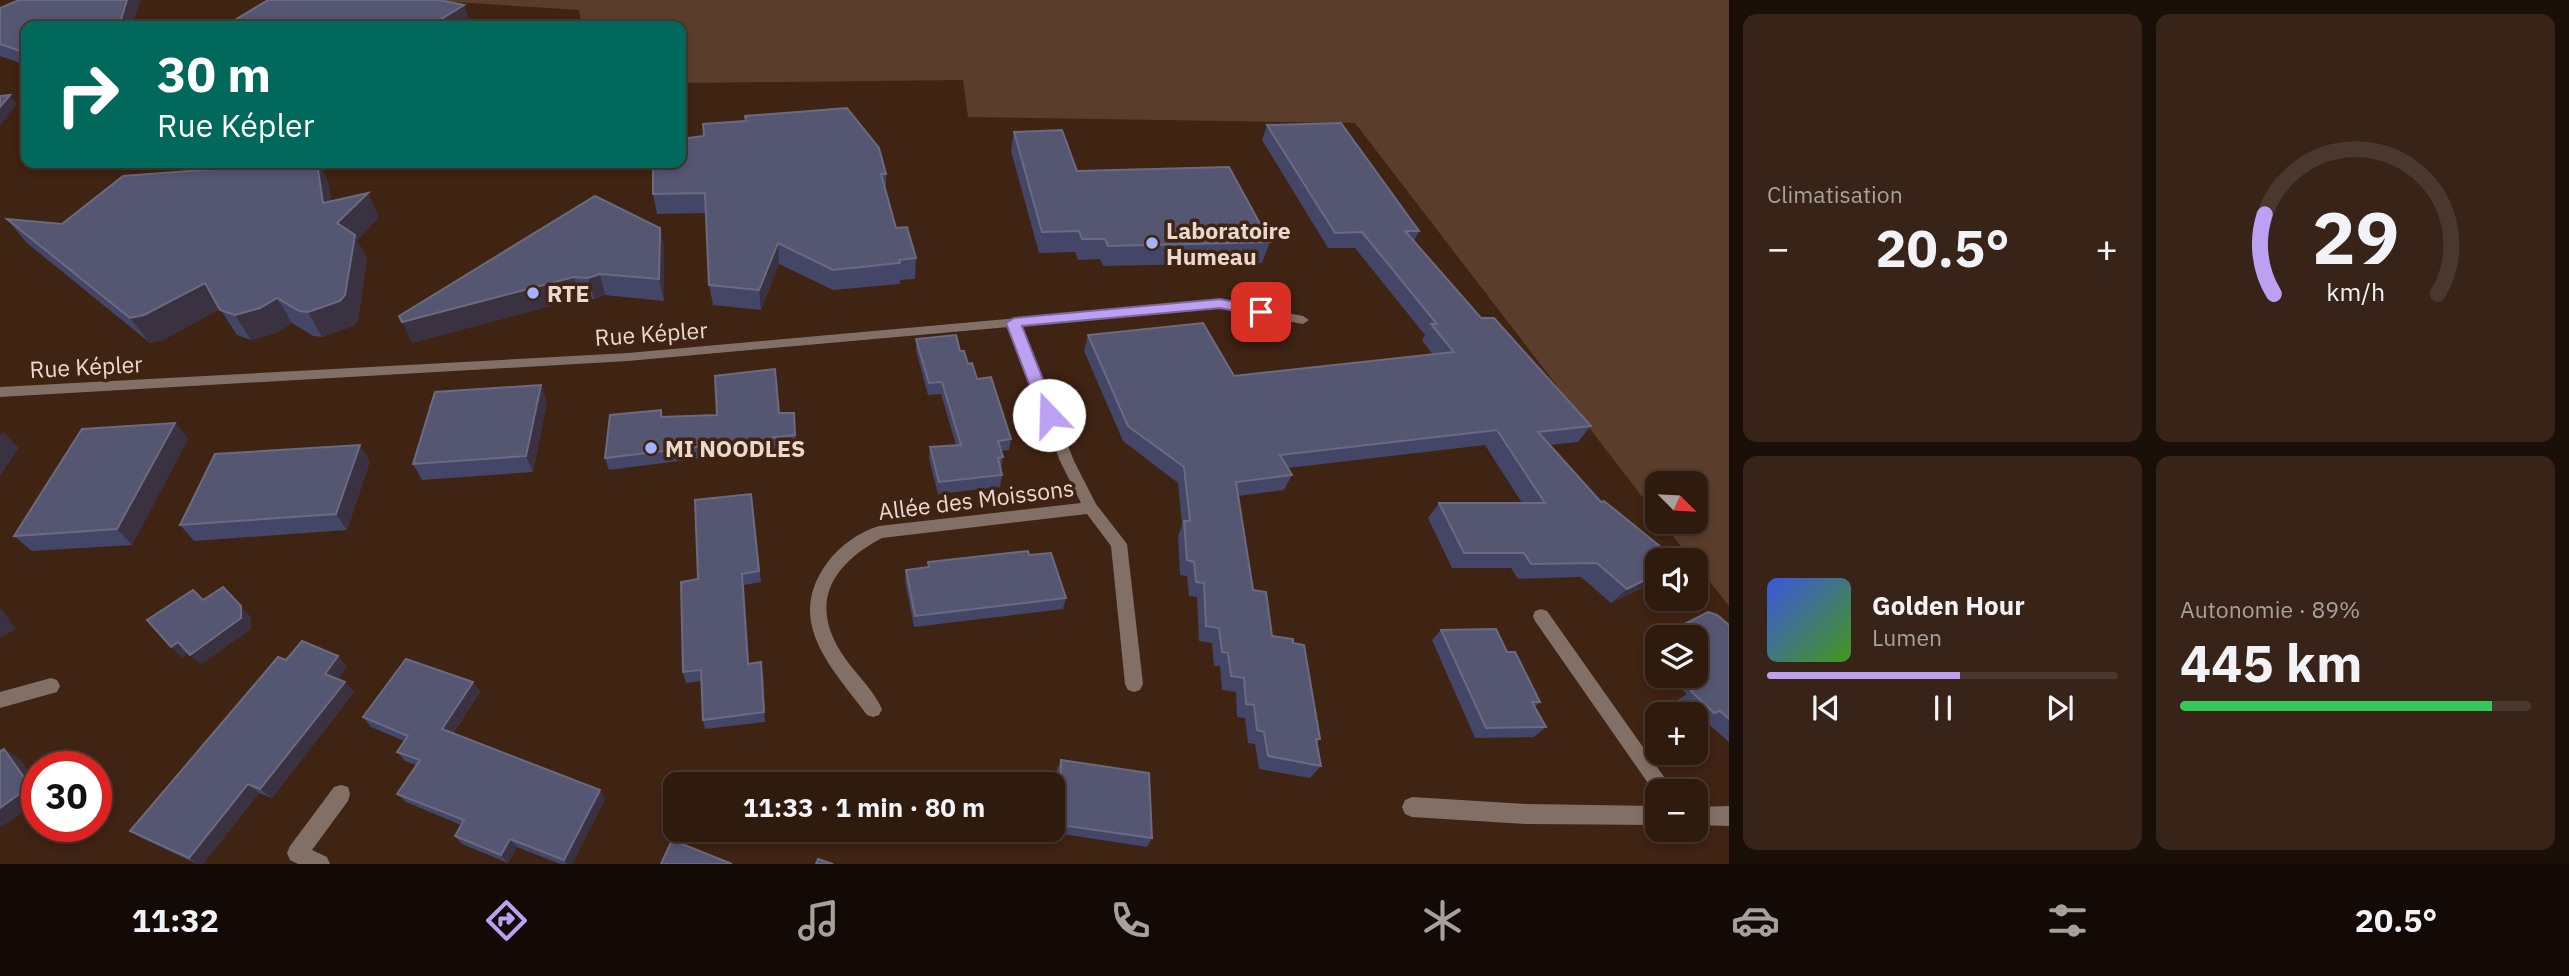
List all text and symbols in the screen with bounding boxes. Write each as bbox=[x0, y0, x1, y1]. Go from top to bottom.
text: 30 m bbox=[157, 42, 271, 105]
icon: right bbox=[42, 49, 133, 140]
text: Rue Képler bbox=[157, 104, 314, 146]
text: Climatisation bbox=[1767, 179, 1903, 209]
text: 29 bbox=[2312, 189, 2399, 284]
text: 20.5° bbox=[1875, 214, 2010, 281]
place label: Laboratoire Humeau bbox=[1166, 215, 1291, 271]
text: − bbox=[1767, 223, 1790, 272]
text: + bbox=[2095, 223, 2118, 272]
marker: Laboratoire Humeau bbox=[1144, 235, 1160, 251]
text: km/h bbox=[2326, 275, 2385, 308]
place label: RTE bbox=[547, 278, 589, 308]
pin bbox=[1231, 282, 1291, 342]
marker: RTE bbox=[525, 285, 541, 301]
icon: arrive bbox=[1242, 293, 1280, 331]
street label: Rue Képler bbox=[594, 314, 709, 352]
street label: Rue Képler bbox=[29, 348, 144, 384]
position arrow bbox=[1012, 378, 1086, 452]
place label: MI NOODLES bbox=[665, 433, 805, 463]
marker: MI NOODLES bbox=[643, 440, 659, 456]
north arrow bbox=[1645, 471, 1708, 534]
map controls bbox=[1645, 471, 1708, 842]
street label: Allée des Moissons bbox=[876, 472, 1076, 526]
button: sound bbox=[1645, 548, 1708, 611]
text: Golden Hour bbox=[1872, 588, 2025, 622]
text: Autonomie · 89% bbox=[2180, 594, 2360, 624]
text: Lumen bbox=[1872, 622, 1942, 652]
button: layers bbox=[1645, 625, 1708, 688]
text: 445 km bbox=[2180, 629, 2362, 696]
icon: previous bbox=[1807, 689, 1845, 727]
icon: pause bbox=[1924, 689, 1962, 727]
icon: next bbox=[2041, 689, 2079, 727]
button: + bbox=[1645, 702, 1708, 765]
speed limit sign: 30 bbox=[21, 751, 112, 842]
button: − bbox=[1645, 779, 1708, 842]
text: 11:33 · 1 min · 80 m bbox=[743, 790, 985, 824]
icon: directions bbox=[482, 896, 531, 945]
icon: music bbox=[794, 896, 843, 945]
icon: phone bbox=[1106, 896, 1155, 945]
icon: climate bbox=[1418, 896, 1467, 945]
icon: car bbox=[1731, 896, 1780, 945]
icon: filters bbox=[2043, 896, 2092, 945]
text: 11:32 bbox=[132, 899, 219, 941]
text: 20.5° bbox=[2355, 899, 2437, 941]

